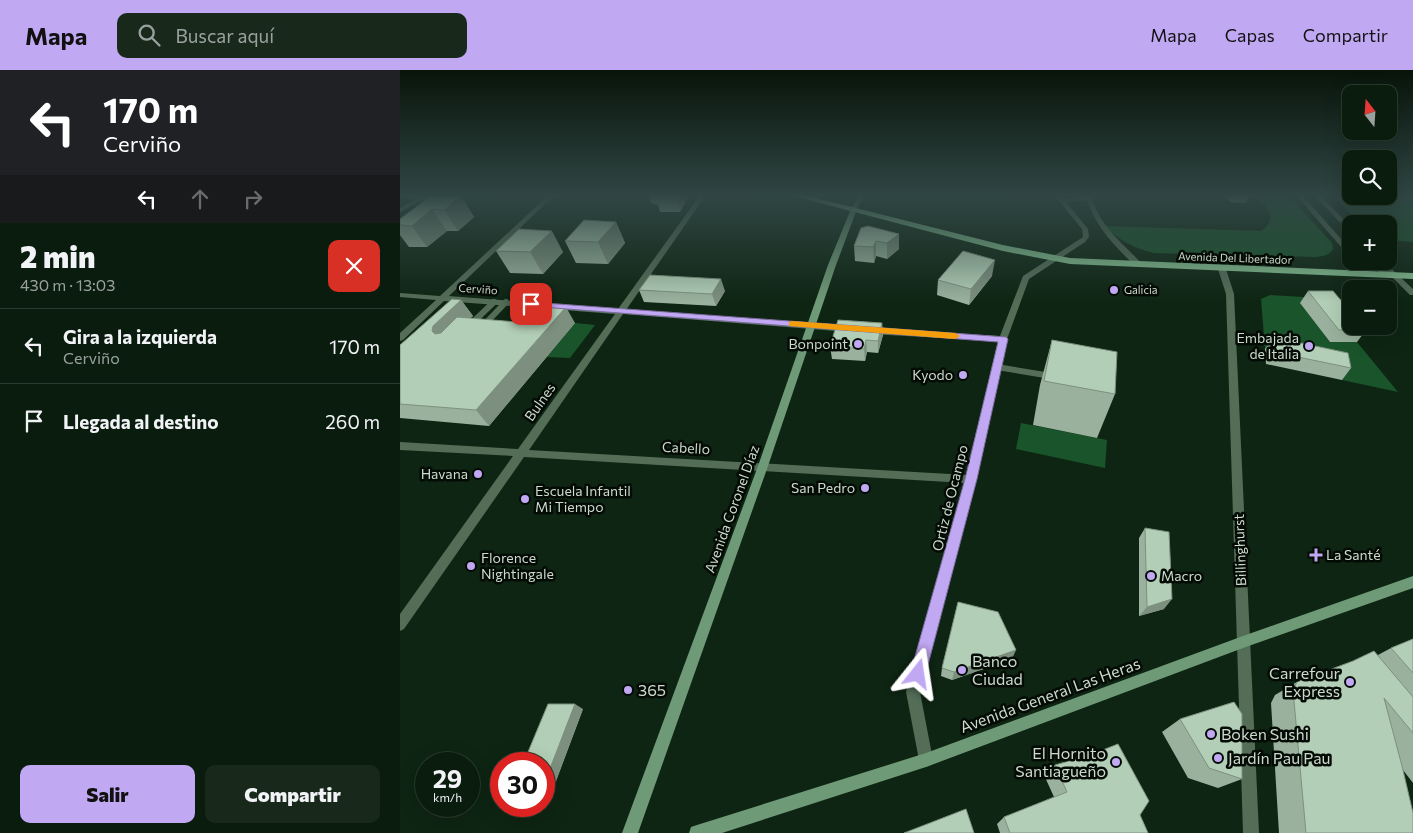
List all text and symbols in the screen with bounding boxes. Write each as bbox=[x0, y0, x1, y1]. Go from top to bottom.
search box bbox=[117, 13, 467, 58]
text: Mapa bbox=[25, 21, 87, 50]
icon: search bbox=[135, 21, 163, 49]
text: Buscar aquí bbox=[175, 24, 274, 47]
text: Mapa bbox=[1150, 24, 1197, 46]
text: Capas bbox=[1225, 24, 1275, 46]
text: Compartir bbox=[1303, 24, 1388, 46]
north arrow bbox=[1342, 85, 1398, 140]
map controls bbox=[1342, 85, 1397, 335]
text: 170 m bbox=[103, 87, 198, 130]
icon: left bbox=[20, 90, 85, 155]
text: Cerviño bbox=[103, 130, 181, 157]
button: search bbox=[1342, 150, 1397, 205]
icon: left bbox=[133, 185, 161, 213]
icon: ahead bbox=[186, 185, 214, 213]
icon: right bbox=[239, 185, 267, 213]
button: + bbox=[1342, 215, 1397, 270]
text: 2 min bbox=[20, 237, 95, 274]
button: close bbox=[328, 240, 380, 292]
street label: Avenida Del Libertador bbox=[1178, 249, 1293, 266]
text: 430 m · 13:03 bbox=[20, 275, 115, 294]
button: − bbox=[1342, 280, 1397, 335]
street label: Cerviño bbox=[458, 281, 498, 296]
pin bbox=[510, 283, 552, 325]
place label: Galicia bbox=[1124, 283, 1157, 296]
marker: Galicia bbox=[1108, 284, 1120, 296]
icon: arrive bbox=[517, 290, 545, 318]
text: Gira a la izquierda bbox=[63, 325, 217, 348]
place label: Embajada de Italia bbox=[1237, 329, 1299, 362]
icon: left bbox=[20, 332, 48, 360]
text: 170 m bbox=[329, 335, 380, 358]
place label: Bonpoint bbox=[789, 335, 848, 352]
marker: Bonpoint bbox=[852, 338, 864, 350]
marker: Embajada de Italia bbox=[1303, 340, 1315, 352]
text: Cerviño bbox=[63, 348, 120, 367]
place label: Kyodo bbox=[912, 366, 953, 383]
marker: Kyodo bbox=[957, 369, 969, 381]
street label: Bulnes bbox=[521, 380, 559, 424]
icon: arrive bbox=[20, 407, 48, 435]
text: Llegada al destino bbox=[63, 410, 219, 433]
text: 260 m bbox=[325, 410, 380, 433]
street label: Cabello bbox=[662, 438, 710, 457]
street label: Avenida Coronel Díaz bbox=[701, 443, 763, 575]
street label: Ortiz de Ocampo bbox=[928, 443, 971, 553]
place label: Havana bbox=[421, 465, 468, 482]
marker: Havana bbox=[472, 468, 484, 480]
place label: San Pedro bbox=[791, 479, 855, 496]
place label: Escuela Infantil Mi Tiempo bbox=[535, 482, 631, 515]
marker: San Pedro bbox=[859, 482, 871, 494]
marker: Escuela Infantil Mi Tiempo bbox=[519, 493, 531, 505]
street label: Billinghurst bbox=[1230, 513, 1249, 586]
place label: La Santé bbox=[1326, 546, 1381, 563]
place label: Florence Nightingale bbox=[481, 549, 554, 582]
marker: La Santé bbox=[1310, 549, 1322, 561]
marker: Florence Nightingale bbox=[465, 560, 477, 572]
place label: Macro bbox=[1161, 567, 1202, 584]
marker: Macro bbox=[1145, 570, 1157, 582]
position arrow bbox=[891, 647, 943, 699]
place label: Banco Ciudad bbox=[972, 651, 1023, 688]
street label: Avenida General Las Heras bbox=[957, 653, 1143, 736]
place label: Carrefour Express bbox=[1269, 663, 1341, 700]
marker: Banco Ciudad bbox=[956, 664, 968, 676]
marker: Carrefour Express bbox=[1344, 676, 1356, 688]
place label: 365 bbox=[638, 680, 666, 699]
marker: 365 bbox=[622, 684, 634, 696]
place label: Boken Sushi bbox=[1221, 724, 1309, 743]
marker: Boken Sushi bbox=[1205, 728, 1217, 740]
place label: El Hornito Santiagueño bbox=[1015, 743, 1106, 780]
place label: Jardín Pau Pau bbox=[1228, 748, 1330, 767]
speed limit sign: 30 bbox=[490, 752, 555, 817]
marker: Jardín Pau Pau bbox=[1212, 752, 1224, 764]
marker: El Hornito Santiagueño bbox=[1110, 756, 1122, 768]
text: 29 bbox=[433, 763, 462, 793]
button: Salir bbox=[20, 765, 195, 823]
button: Compartir bbox=[205, 765, 380, 823]
text: km/h bbox=[433, 790, 462, 804]

